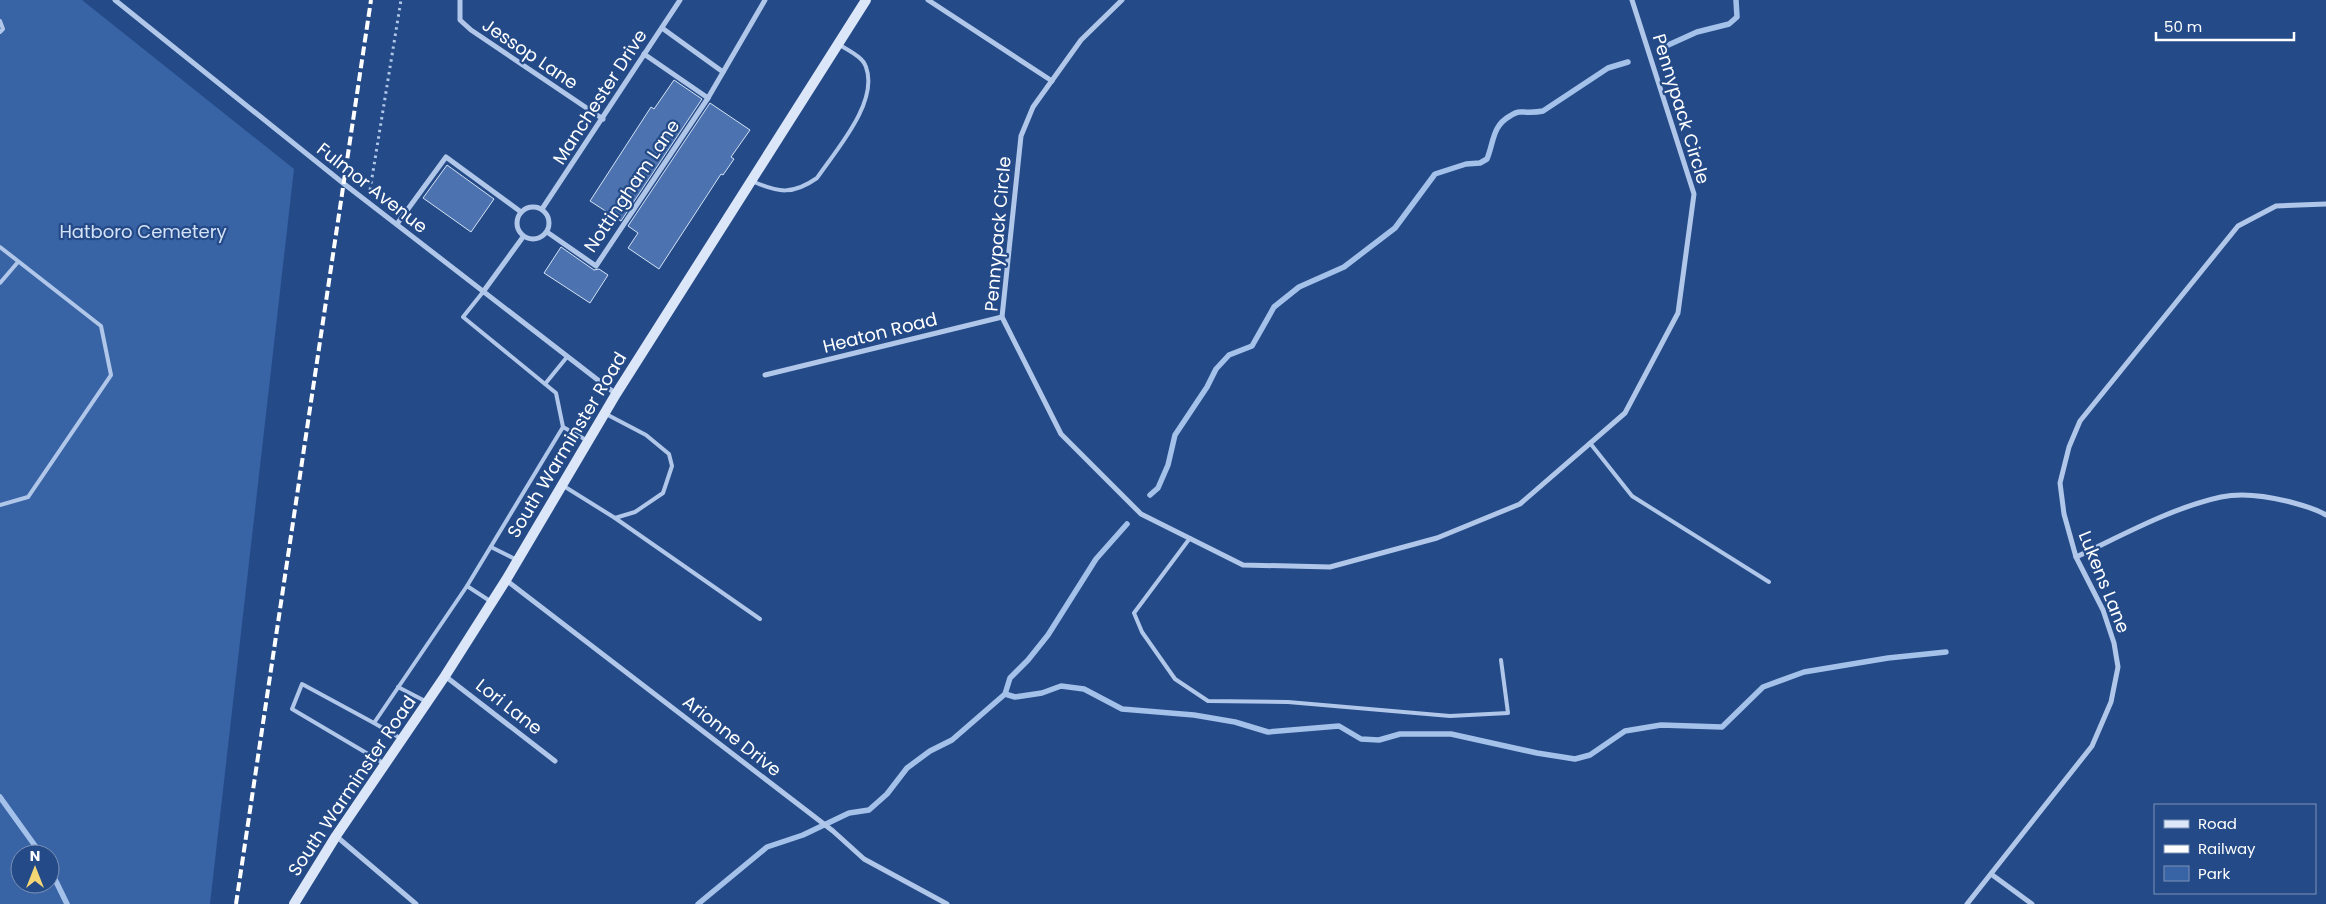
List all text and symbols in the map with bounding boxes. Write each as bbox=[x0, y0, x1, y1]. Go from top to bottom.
scale bar bbox=[2156, 10, 2294, 42]
street label: Jessop Lane bbox=[477, 12, 583, 95]
text: 50 m bbox=[2164, 16, 2202, 37]
street label: Manchester Drive bbox=[546, 24, 653, 169]
street label: Pennypack Circle bbox=[1647, 31, 1716, 187]
street label: Nottingham Lane bbox=[578, 114, 685, 257]
street label: Fulmor Avenue bbox=[312, 136, 433, 239]
street label: Pennypack Circle bbox=[978, 155, 1017, 313]
park label: Hatboro Cemetery bbox=[59, 219, 227, 244]
street label: Heaton Road bbox=[820, 306, 940, 359]
street label: South Warminster Road bbox=[501, 347, 632, 542]
street label: Lukens Lane bbox=[2073, 527, 2136, 637]
street label: Lori Lane bbox=[471, 673, 548, 740]
street label: Arionne Drive bbox=[678, 689, 787, 782]
street label: South Warminster Road bbox=[282, 690, 421, 881]
legend bbox=[2154, 804, 2316, 894]
text: Road bbox=[2198, 813, 2237, 834]
text: Railway bbox=[2198, 838, 2256, 859]
north arrow bbox=[10, 844, 60, 894]
text: N bbox=[30, 846, 40, 866]
text: Park bbox=[2198, 863, 2230, 884]

